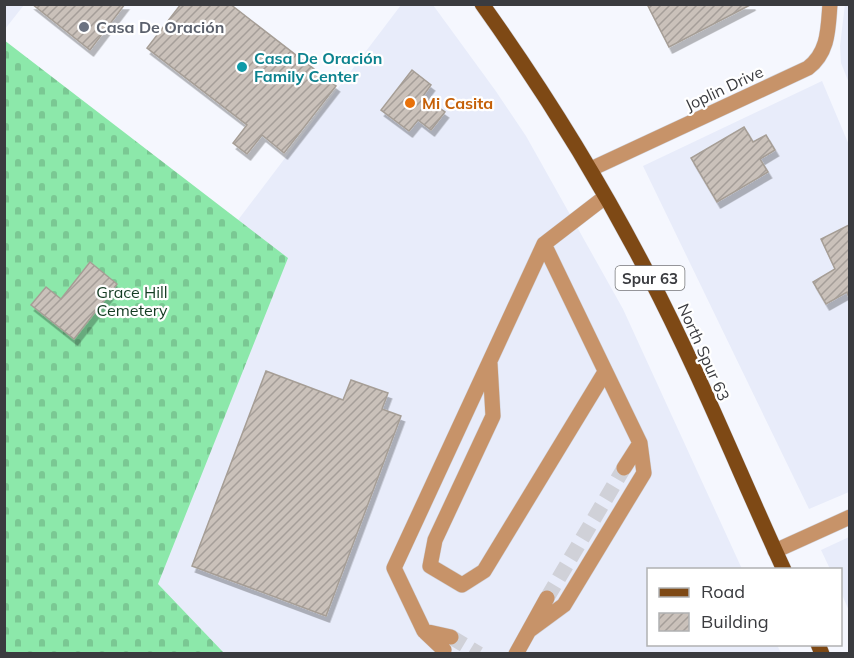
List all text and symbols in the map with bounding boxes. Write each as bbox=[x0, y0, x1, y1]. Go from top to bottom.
place label: Casa De Oración bbox=[96, 17, 224, 37]
marker: Casa De Oración bbox=[77, 20, 91, 34]
place label: Casa De Oración Family Center bbox=[254, 48, 382, 86]
marker: Casa De Oración Family Center bbox=[235, 60, 249, 74]
street label: Joplin Drive bbox=[682, 61, 766, 115]
place label: Mi Casita bbox=[422, 93, 493, 113]
marker: Mi Casita bbox=[403, 96, 417, 110]
road number: Spur 63 bbox=[616, 266, 684, 290]
park label: Grace Hill Cemetery bbox=[96, 282, 168, 320]
street label: North Spur 63 bbox=[674, 300, 734, 404]
legend bbox=[647, 568, 842, 646]
text: Road bbox=[701, 580, 745, 603]
text: Building bbox=[701, 610, 769, 633]

